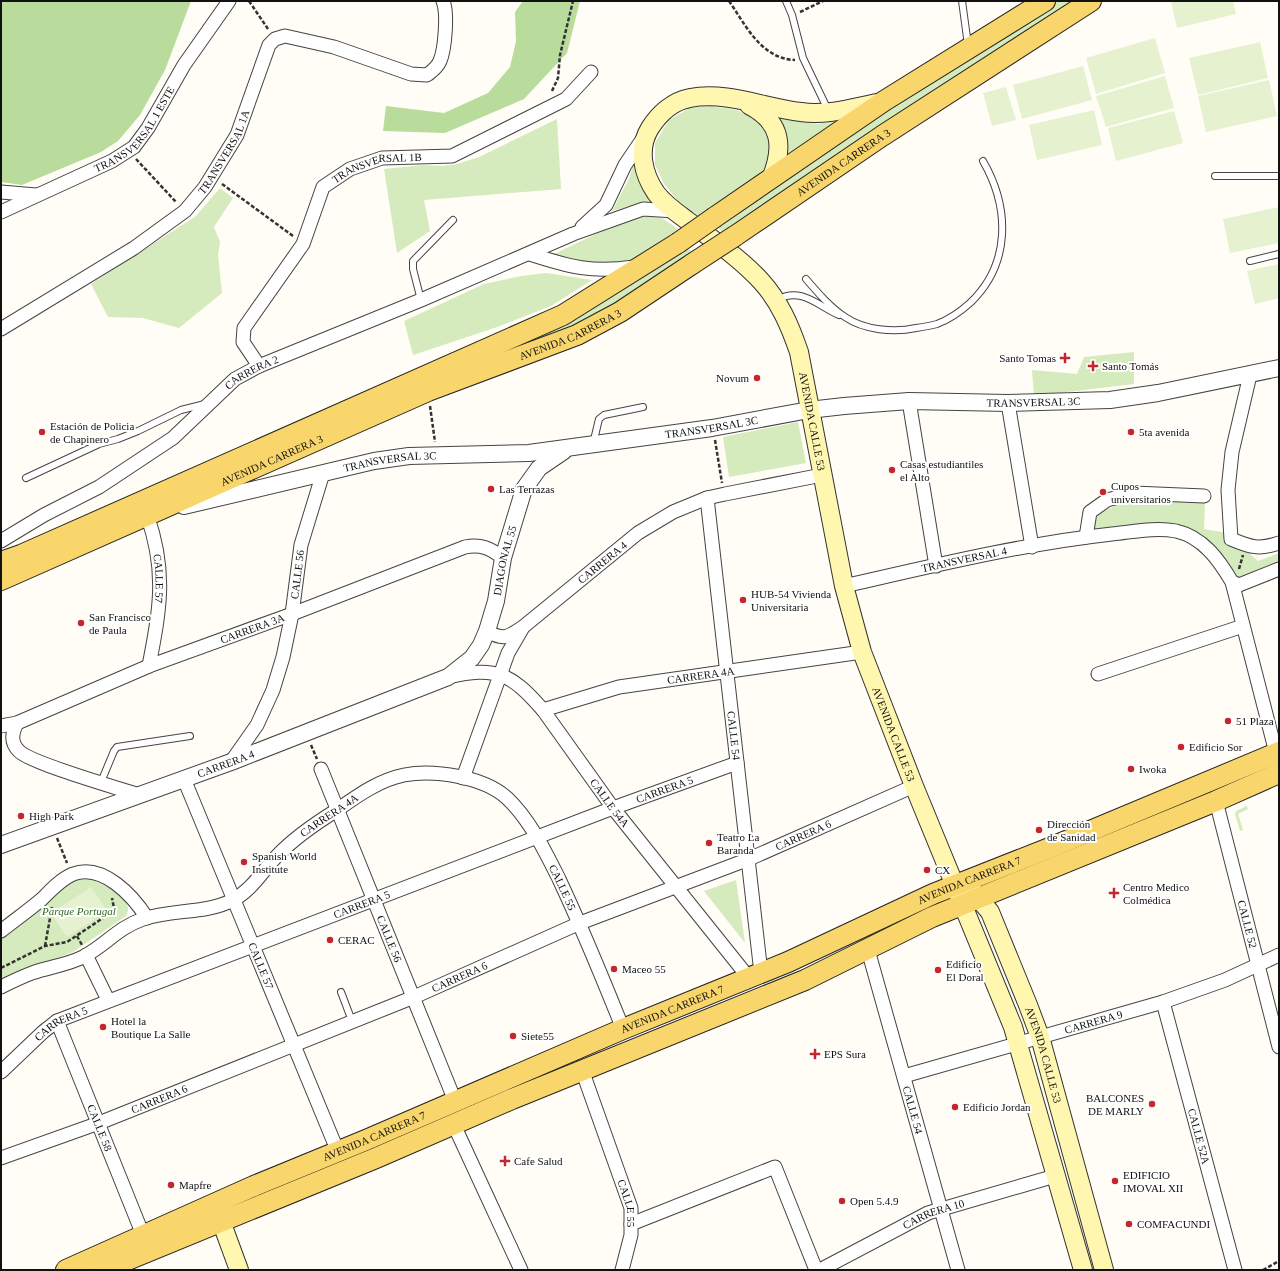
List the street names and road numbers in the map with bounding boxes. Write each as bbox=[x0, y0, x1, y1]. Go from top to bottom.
street label: TRANSVERSAL 1 ESTE bbox=[92, 84, 177, 174]
street label: TRANSVERSAL 1A bbox=[196, 108, 251, 196]
street label: AVENIDA CARRERA 3 bbox=[794, 126, 893, 198]
street label: TRANSVERSAL 1B bbox=[330, 151, 422, 185]
street label: AVENIDA CARRERA 3 bbox=[517, 306, 624, 362]
street label: CARRERA 2 bbox=[222, 353, 280, 392]
street label: AVENIDA CALLE 53 bbox=[797, 371, 828, 472]
street label: TRANSVERSAL 3C bbox=[986, 395, 1081, 409]
street label: TRANSVERSAL 3C bbox=[664, 414, 759, 440]
street label: AVENIDA CARRERA 3 bbox=[219, 432, 325, 488]
street label: TRANSVERSAL 3C bbox=[342, 449, 437, 474]
street label: DIAGONAL 55 bbox=[491, 524, 519, 596]
street label: CARRERA 4 bbox=[575, 538, 629, 586]
street label: TRANSVERSAL 4 bbox=[920, 544, 1008, 574]
street label: CALLE 56 bbox=[288, 549, 306, 600]
street label: CALLE 57 bbox=[151, 553, 166, 604]
street label: CARRERA 3A bbox=[219, 611, 286, 646]
street label: CARRERA 4A bbox=[666, 664, 735, 686]
street label: AVENIDA CALLE 53 bbox=[870, 685, 918, 783]
street label: CALLE 54 bbox=[725, 710, 743, 761]
street label: CARRERA 4 bbox=[196, 747, 256, 780]
street label: CARRERA 5 bbox=[634, 773, 695, 805]
street label: CALLE 54A bbox=[588, 776, 632, 829]
street label: CARRERA 4A bbox=[297, 791, 360, 839]
street label: CARRERA 6 bbox=[773, 817, 833, 853]
street label: AVENIDA CARRERA 7 bbox=[916, 854, 1023, 906]
street label: CALLE 55 bbox=[547, 862, 579, 912]
street label: CARRERA 5 bbox=[332, 888, 392, 921]
street label: CALLE 52 bbox=[1236, 899, 1259, 949]
street label: CALLE 56 bbox=[375, 914, 404, 964]
street label: CALLE 57 bbox=[246, 941, 276, 991]
street label: CARRERA 6 bbox=[430, 959, 490, 994]
street label: AVENIDA CARRERA 7 bbox=[619, 982, 726, 1035]
street label: CARRERA 5 bbox=[32, 1004, 90, 1043]
street label: AVENIDA CALLE 53 bbox=[1023, 1005, 1064, 1105]
street label: CARRERA 9 bbox=[1063, 1008, 1124, 1036]
street label: CARRERA 6 bbox=[129, 1082, 190, 1116]
street label: CALLE 54 bbox=[901, 1084, 926, 1136]
street label: CALLE 58 bbox=[85, 1103, 115, 1153]
street label: CALLE 52A bbox=[1186, 1107, 1212, 1165]
street label: AVENIDA CARRERA 7 bbox=[321, 1109, 428, 1163]
street label: CALLE 55 bbox=[615, 1178, 637, 1228]
street label: CARRERA 10 bbox=[901, 1197, 966, 1231]

